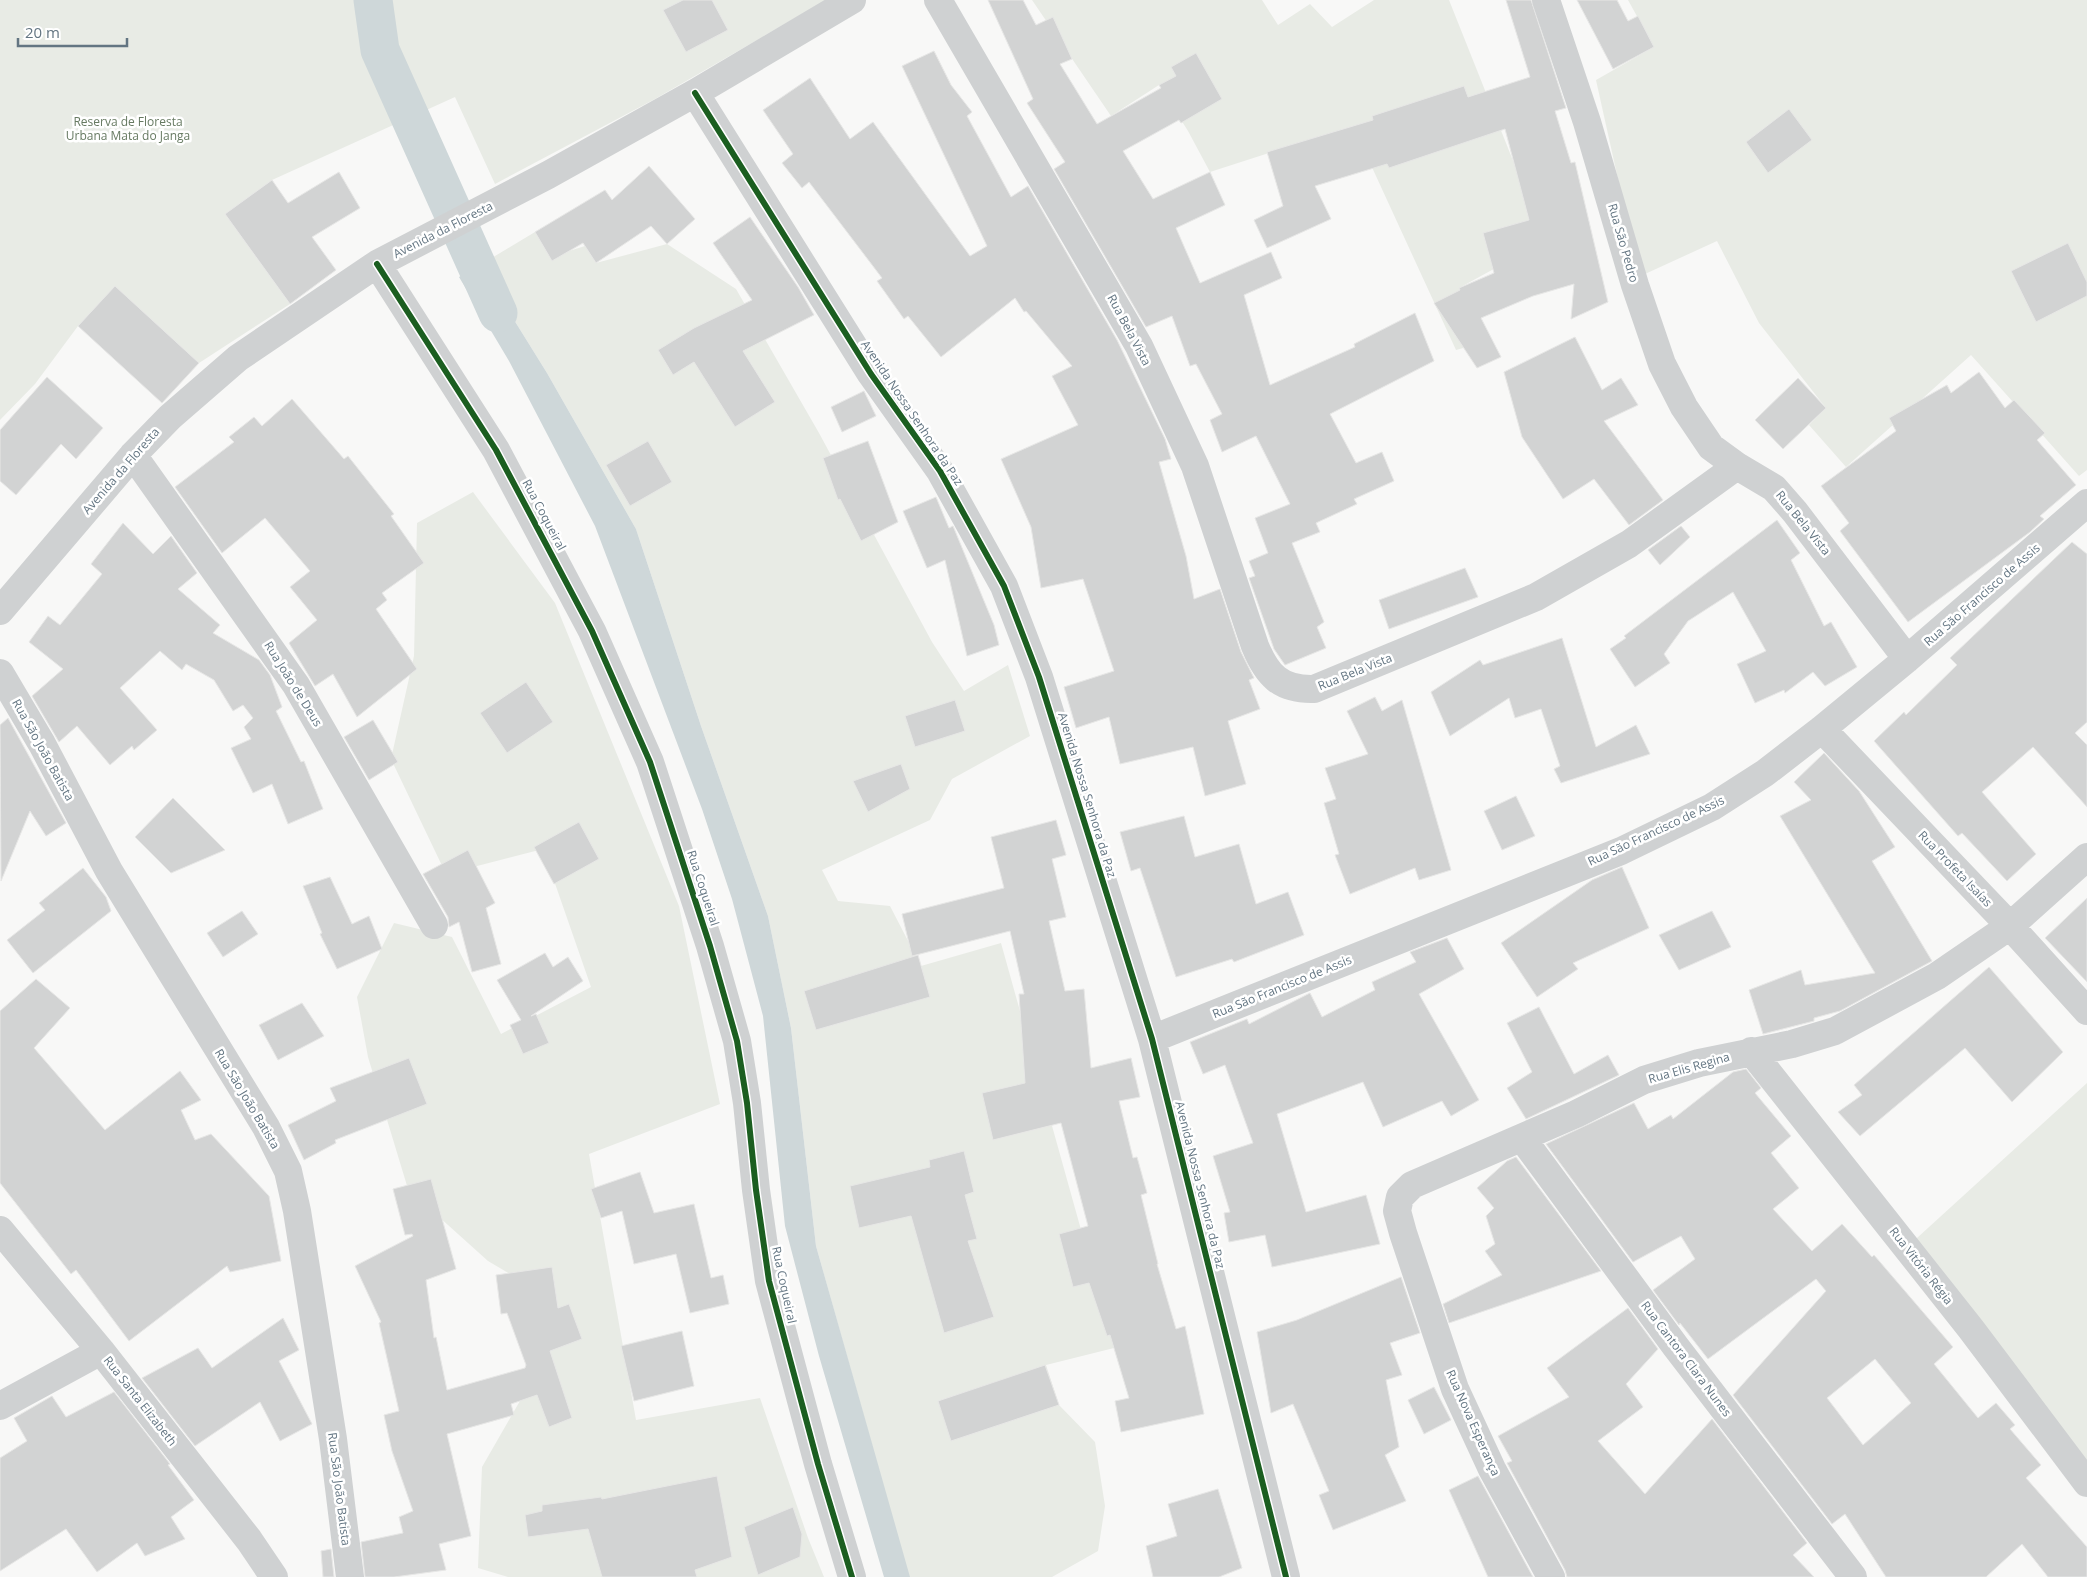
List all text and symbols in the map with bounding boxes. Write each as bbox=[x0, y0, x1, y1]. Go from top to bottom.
scale bar bbox=[18, 15, 126, 47]
text: 20 m bbox=[25, 22, 60, 42]
park label: Reserva de Floresta Urbana Mata do Janga bbox=[66, 113, 190, 144]
street label: Avenida da Floresta bbox=[390, 197, 496, 262]
street label: Rua São Pedro bbox=[1604, 201, 1643, 284]
street label: Rua Bela Vista bbox=[1103, 291, 1155, 369]
street label: Avenida Nossa Senhora da Paz bbox=[857, 337, 968, 489]
street label: Avenida da Floresta bbox=[78, 424, 163, 518]
street label: Rua Coqueiral bbox=[519, 476, 570, 553]
street label: Rua Bela Vista bbox=[1772, 487, 1835, 559]
street label: Rua São Francisco de Assis bbox=[1920, 539, 2044, 650]
street label: Rua João de Deus bbox=[260, 638, 327, 730]
street label: Rua Bela Vista bbox=[1315, 649, 1394, 694]
street label: Rua São João Batista bbox=[8, 696, 79, 804]
street label: Avenida Nossa Senhora da Paz bbox=[1054, 710, 1121, 880]
street label: Rua São Francisco de Assis bbox=[1585, 791, 1727, 870]
street label: Rua Profeta Isaías bbox=[1915, 827, 1996, 911]
street label: Rua Coqueiral bbox=[683, 848, 724, 928]
street label: Rua São Francisco de Assis bbox=[1210, 951, 1354, 1022]
street label: Rua São João Batista bbox=[211, 1046, 284, 1152]
street label: Rua Elis Regina bbox=[1646, 1048, 1732, 1087]
street label: Avenida Nossa Senhora da Paz bbox=[1171, 1099, 1230, 1271]
street label: Rua Vitória Régia bbox=[1886, 1223, 1957, 1308]
street label: Rua Coqueiral bbox=[768, 1245, 801, 1325]
street label: Rua Cantora Clara Nunes bbox=[1637, 1297, 1736, 1420]
street label: Rua Santa Elizabeth bbox=[100, 1352, 181, 1449]
street label: Rua Nova Esperança bbox=[1442, 1367, 1504, 1479]
street label: Rua São João Batista bbox=[324, 1431, 355, 1547]

